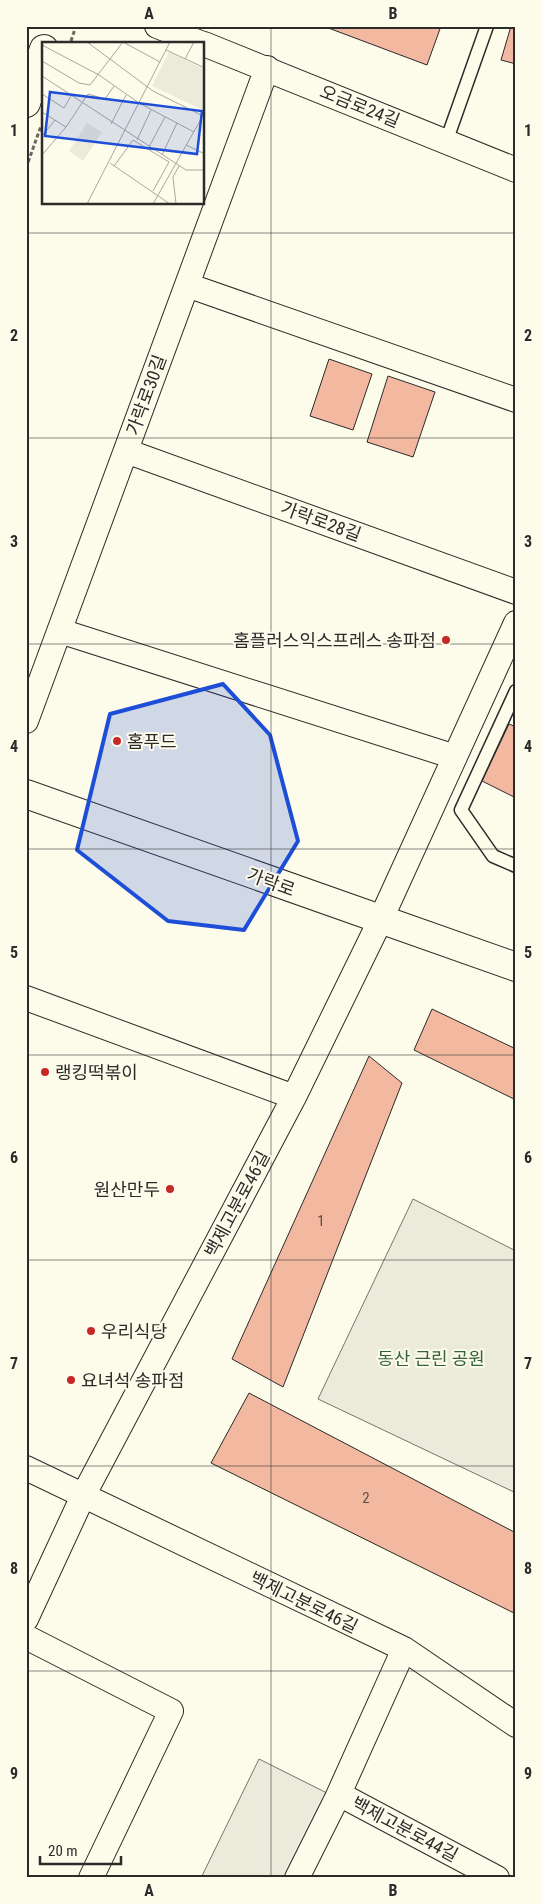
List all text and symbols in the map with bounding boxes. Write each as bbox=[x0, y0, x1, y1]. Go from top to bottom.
text: A bbox=[144, 4, 154, 23]
text: B bbox=[389, 4, 398, 23]
inset map bbox=[42, 42, 205, 205]
street label: 오금로24길 bbox=[317, 81, 403, 131]
text: 1 bbox=[10, 121, 18, 140]
text: 1 bbox=[524, 121, 532, 140]
text: 2 bbox=[10, 326, 18, 345]
text: 2 bbox=[524, 326, 532, 345]
street label: 가락로30길 bbox=[122, 352, 170, 438]
street label: 가락로28길 bbox=[278, 497, 364, 545]
text: 3 bbox=[10, 532, 18, 551]
text: 3 bbox=[524, 532, 532, 551]
place label: 홈플러스익스프레스 송파점 bbox=[233, 630, 436, 651]
marker: 홈플러스익스프레스 송파점 bbox=[440, 634, 452, 646]
place label: 홈푸드 bbox=[127, 731, 177, 752]
marker: 홈푸드 bbox=[111, 735, 123, 747]
text: 4 bbox=[10, 737, 18, 756]
text: 4 bbox=[524, 737, 532, 756]
street label: 가락로 bbox=[244, 864, 298, 900]
text: 5 bbox=[10, 943, 18, 962]
text: 5 bbox=[524, 943, 532, 962]
place label: 랭킹떡볶이 bbox=[55, 1062, 138, 1083]
marker: 랭킹떡볶이 bbox=[39, 1066, 51, 1078]
street label: 백제고분로46길 bbox=[200, 1147, 274, 1261]
text: 6 bbox=[10, 1148, 18, 1167]
text: 6 bbox=[524, 1148, 532, 1167]
place label: 원산만두 bbox=[94, 1179, 160, 1200]
marker: 원산만두 bbox=[164, 1183, 176, 1195]
house number: 1 bbox=[317, 1212, 325, 1230]
place label: 우리식당 bbox=[101, 1321, 167, 1342]
marker: 우리식당 bbox=[85, 1325, 97, 1337]
park label: 동산 근린 공원 bbox=[377, 1348, 485, 1369]
text: 7 bbox=[10, 1354, 18, 1373]
text: 7 bbox=[524, 1354, 532, 1373]
place label: 요녀석 송파점 bbox=[81, 1370, 185, 1391]
marker: 요녀석 송파점 bbox=[65, 1374, 77, 1386]
house number: 2 bbox=[362, 1489, 370, 1507]
text: 8 bbox=[10, 1559, 18, 1578]
text: 8 bbox=[524, 1559, 532, 1578]
street label: 백제고분로46길 bbox=[247, 1567, 361, 1637]
text: 9 bbox=[10, 1764, 18, 1783]
text: 9 bbox=[524, 1764, 532, 1783]
street label: 백제고분로44길 bbox=[348, 1792, 462, 1866]
scale bar bbox=[40, 1834, 121, 1866]
text: 20 m bbox=[48, 1842, 78, 1860]
text: A bbox=[144, 1881, 154, 1900]
text: B bbox=[389, 1881, 398, 1900]

